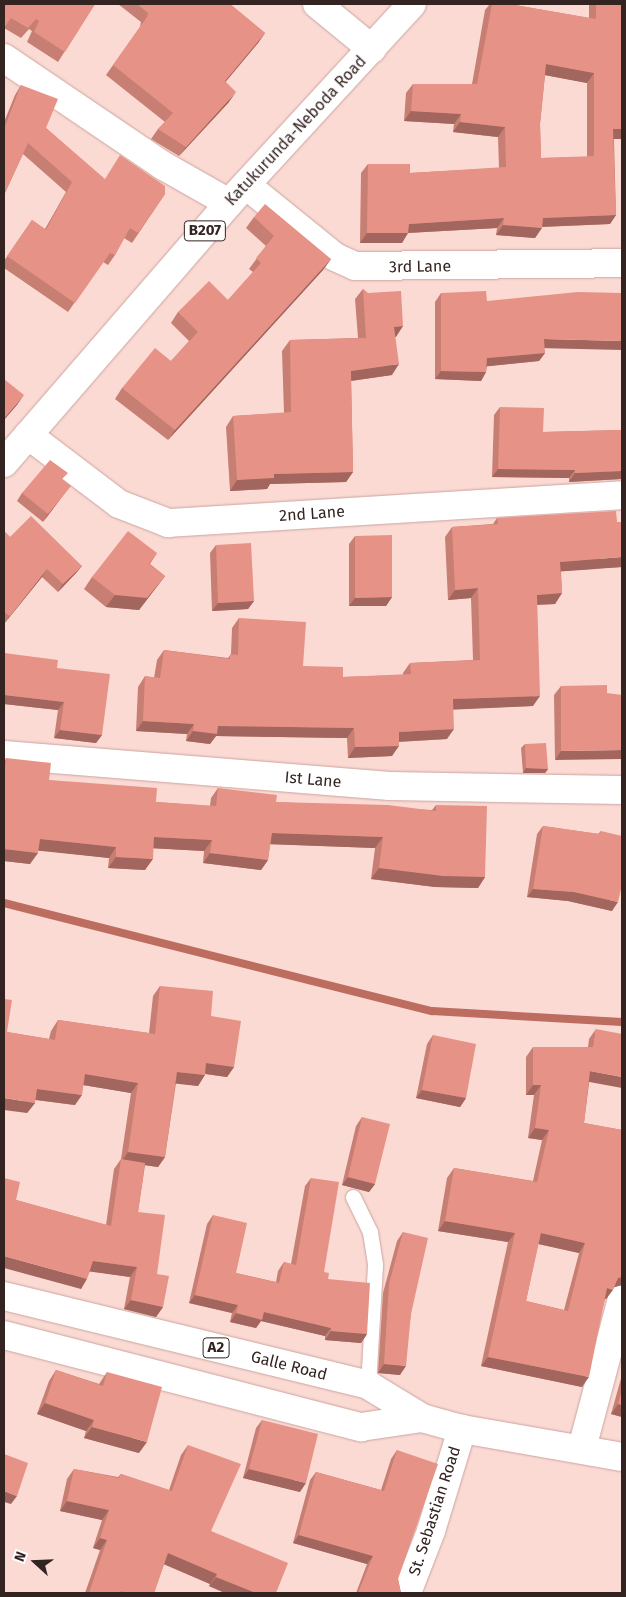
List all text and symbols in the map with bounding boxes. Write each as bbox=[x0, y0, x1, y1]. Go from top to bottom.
street label: Katukurunda-Neboda Road bbox=[222, 52, 370, 210]
road number: B207 bbox=[184, 218, 226, 244]
street label: 3rd Lane bbox=[389, 257, 451, 277]
street label: 2nd Lane bbox=[279, 502, 345, 526]
street label: Ist Lane bbox=[284, 768, 342, 792]
road number: A2 bbox=[202, 1336, 230, 1360]
street label: Galle Road bbox=[249, 1347, 329, 1385]
street label: St. Sebastian Road bbox=[405, 1444, 465, 1578]
north arrow bbox=[10, 1537, 60, 1587]
text: N bbox=[11, 1549, 30, 1564]

